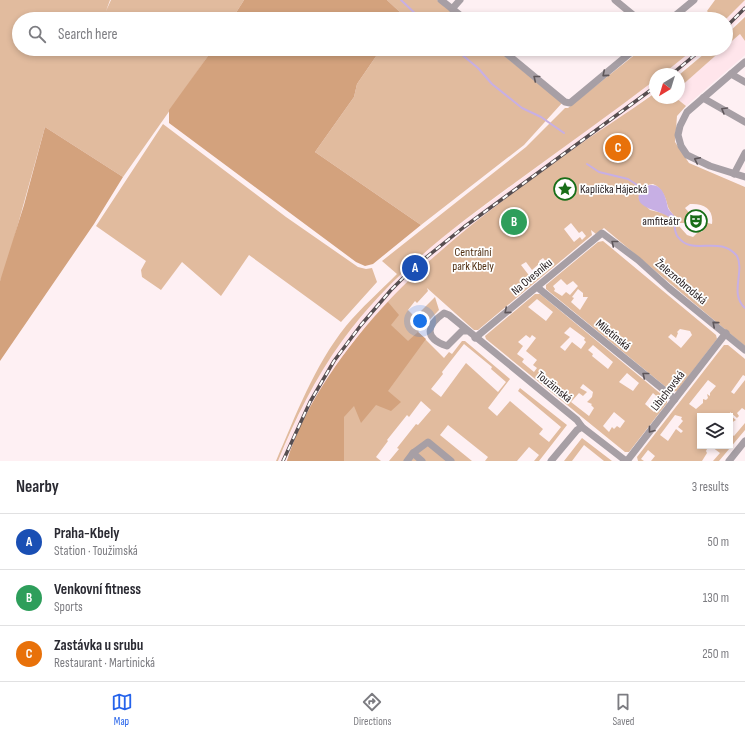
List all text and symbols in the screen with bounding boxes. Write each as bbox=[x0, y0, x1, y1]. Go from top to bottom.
search box bbox=[12, 12, 733, 56]
icon: search bbox=[26, 23, 48, 45]
text: Search here bbox=[58, 25, 118, 44]
north arrow bbox=[649, 68, 685, 104]
one-way arrow bbox=[602, 69, 610, 76]
one-way arrow bbox=[533, 76, 540, 83]
one-way arrow bbox=[721, 107, 728, 114]
pin: C bbox=[605, 133, 631, 163]
one-way arrow bbox=[694, 157, 702, 165]
place icon: Kaplička Hájecká bbox=[552, 176, 578, 202]
place label: Kaplička Hájecká bbox=[580, 182, 648, 197]
pin: B bbox=[501, 207, 527, 237]
theatre icon: amfiteátr bbox=[683, 208, 709, 234]
place label: amfiteátr bbox=[642, 214, 681, 229]
one-way arrow bbox=[612, 241, 619, 248]
park label: Centrální park Kbely bbox=[452, 245, 494, 274]
pin: A bbox=[402, 253, 428, 283]
street label: Na Ovesníku bbox=[508, 255, 556, 299]
street label: Železnobrodská bbox=[652, 256, 710, 308]
one-way arrow bbox=[505, 307, 512, 314]
your location bbox=[410, 311, 430, 331]
street label: Miletínská bbox=[592, 316, 634, 354]
one-way arrow bbox=[713, 322, 720, 329]
street label: Toužimská bbox=[533, 368, 575, 406]
street label: Libichovská bbox=[648, 368, 689, 414]
one-way arrow bbox=[642, 372, 650, 379]
map controls bbox=[697, 413, 733, 449]
button: layers bbox=[697, 413, 733, 449]
one-way arrow bbox=[649, 425, 656, 432]
text: Nearby bbox=[16, 477, 59, 497]
text: 3 results bbox=[692, 479, 729, 495]
text: Praha-Kbely bbox=[54, 524, 119, 543]
text: A bbox=[26, 534, 32, 550]
text: 50 m bbox=[708, 534, 729, 550]
text: Station · Toužimská bbox=[54, 543, 138, 559]
text: Venkovní fitness bbox=[54, 580, 141, 599]
text: B bbox=[26, 590, 32, 606]
text: 130 m bbox=[703, 590, 729, 606]
text: Sports bbox=[54, 599, 83, 615]
text: Zastávka u srubu bbox=[54, 636, 143, 655]
text: C bbox=[26, 646, 32, 662]
text: 250 m bbox=[702, 646, 729, 662]
text: Restaurant · Martinická bbox=[54, 655, 155, 671]
tab: Map bbox=[111, 691, 133, 728]
tab: Directions bbox=[354, 691, 391, 728]
tab: Saved bbox=[612, 691, 634, 728]

